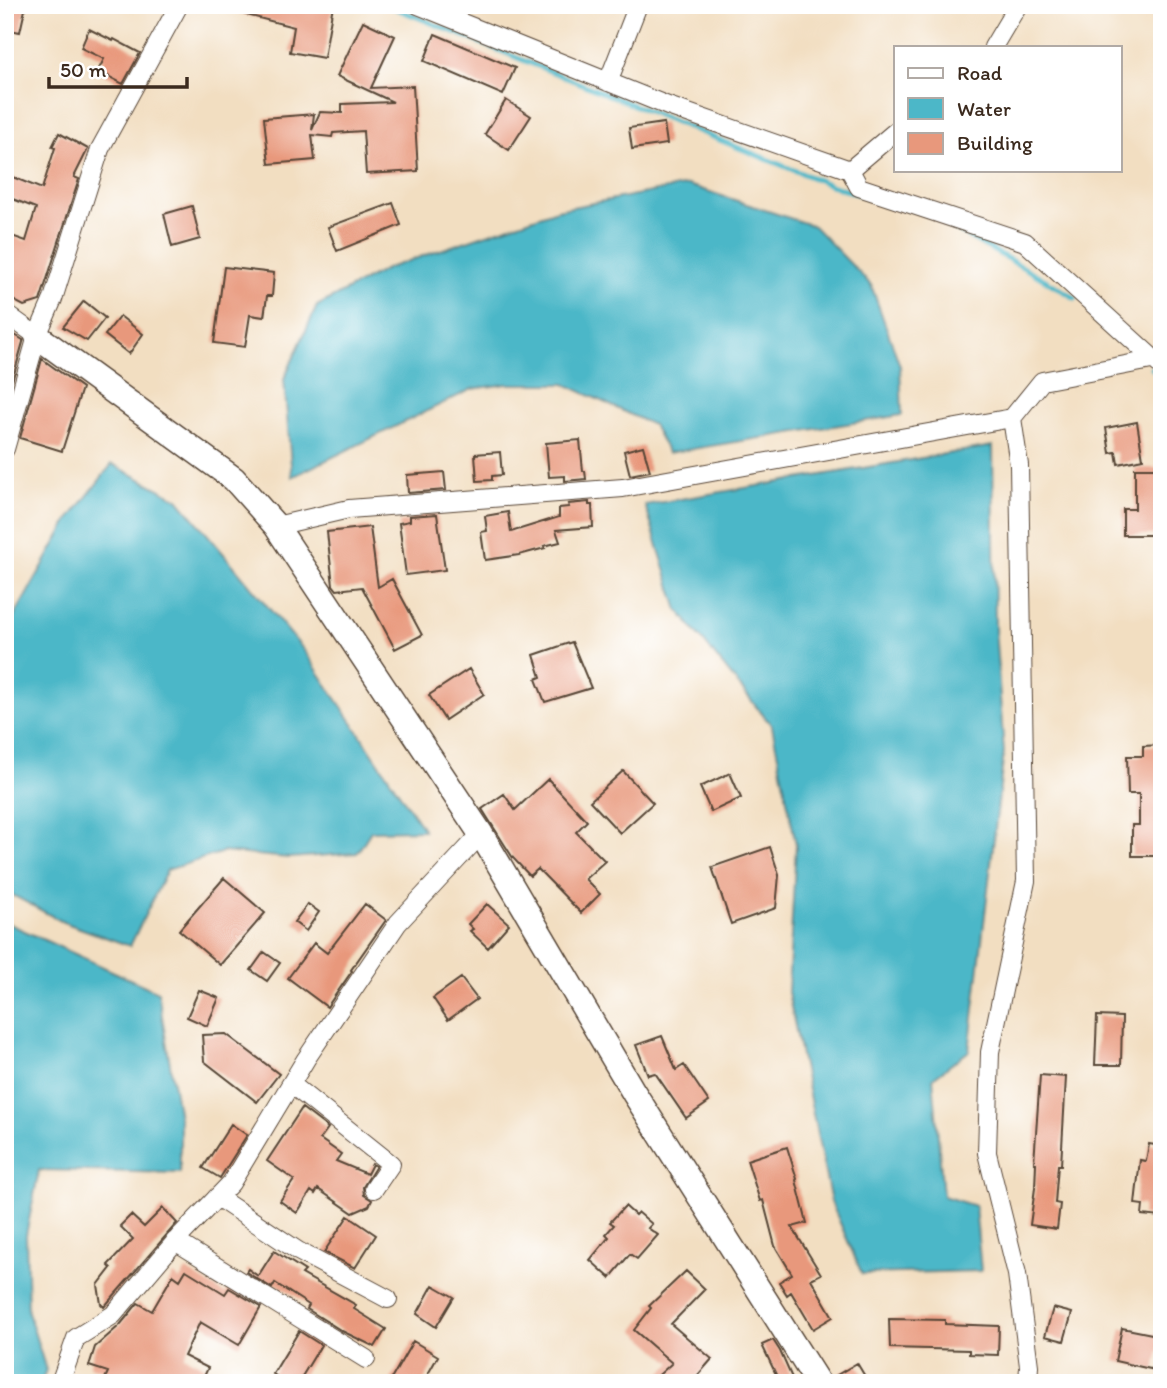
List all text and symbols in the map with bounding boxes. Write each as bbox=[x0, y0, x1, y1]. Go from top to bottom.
scale bar bbox=[49, 46, 187, 90]
legend bbox=[894, 46, 1122, 172]
text: 50 m bbox=[60, 57, 107, 82]
text: Road bbox=[957, 60, 1003, 85]
text: Water bbox=[957, 96, 1011, 121]
text: Building bbox=[957, 130, 1033, 155]

